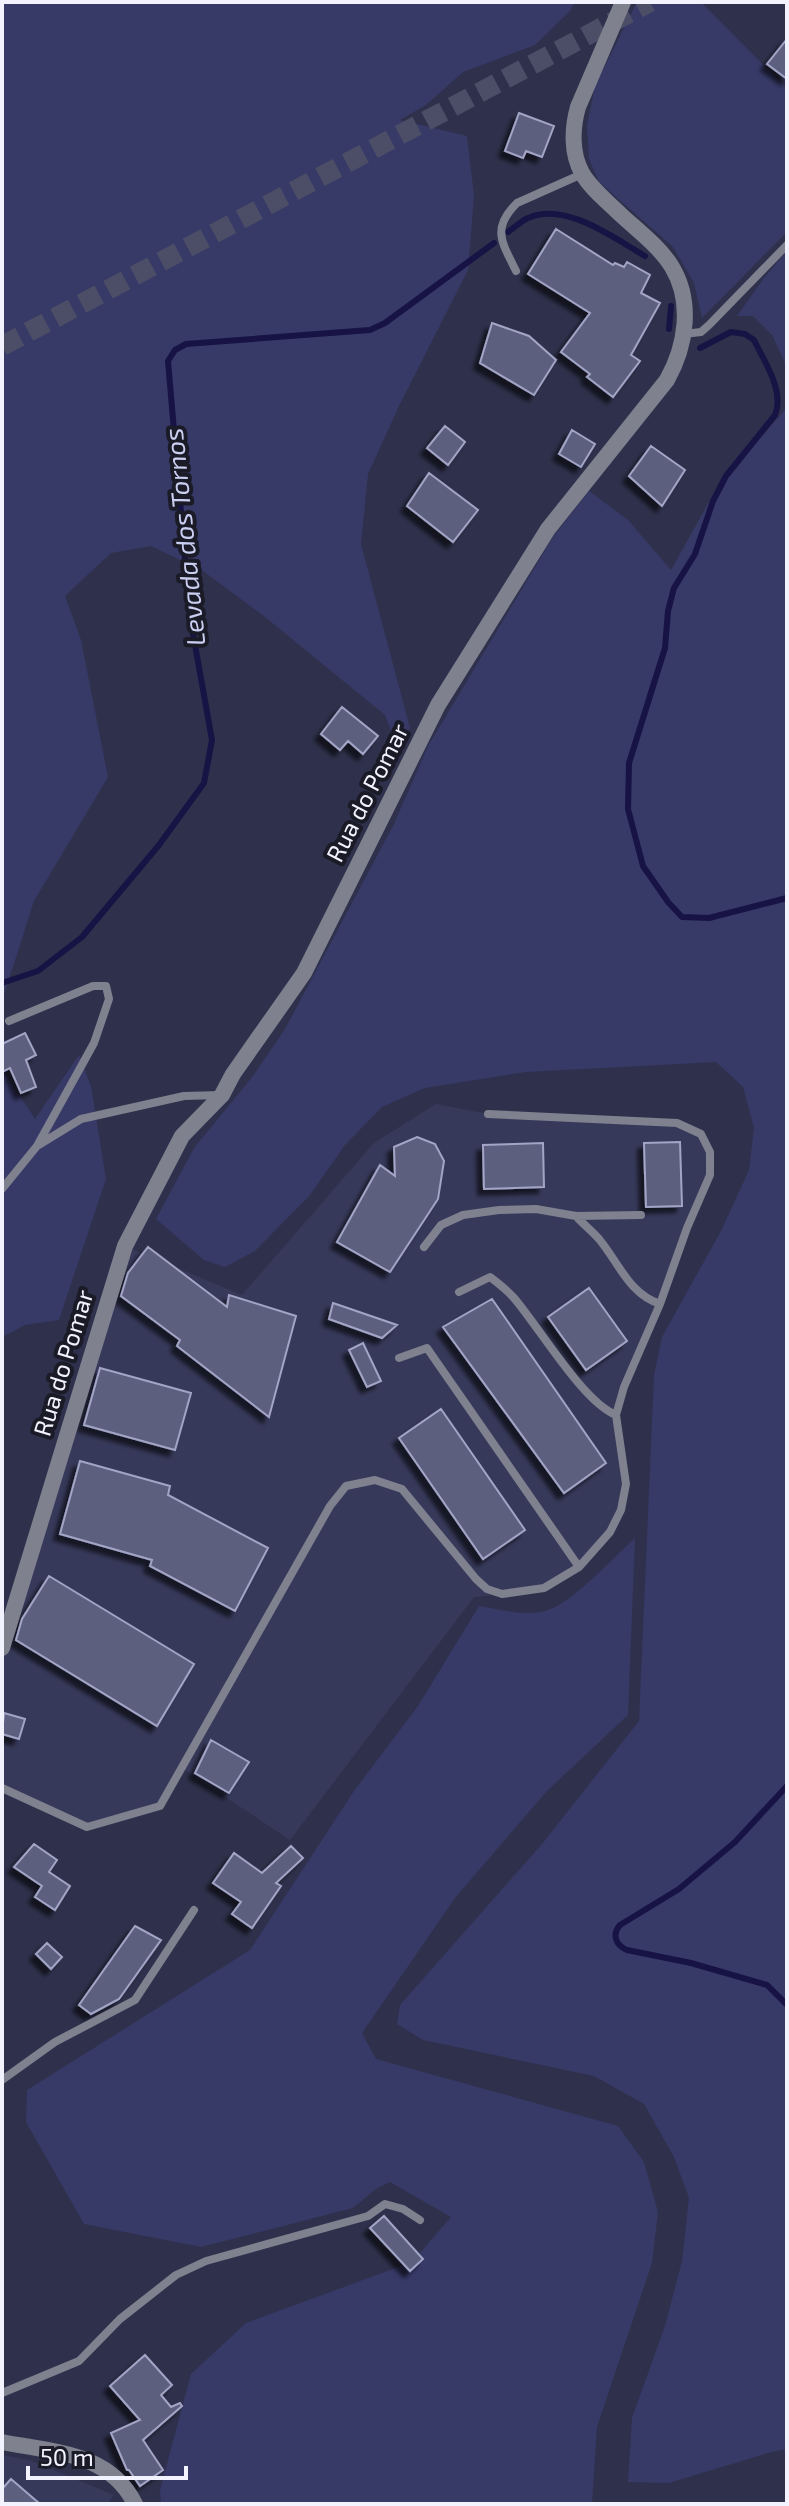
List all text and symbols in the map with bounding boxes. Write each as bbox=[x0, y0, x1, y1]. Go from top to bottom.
water label: Levada dos Tornos bbox=[157, 427, 210, 648]
street label: Rua do Pomar bbox=[319, 718, 414, 866]
street label: Rua do Pomar bbox=[27, 1286, 99, 1439]
scale bar bbox=[28, 2430, 186, 2480]
text: 50 m bbox=[40, 2442, 94, 2471]

